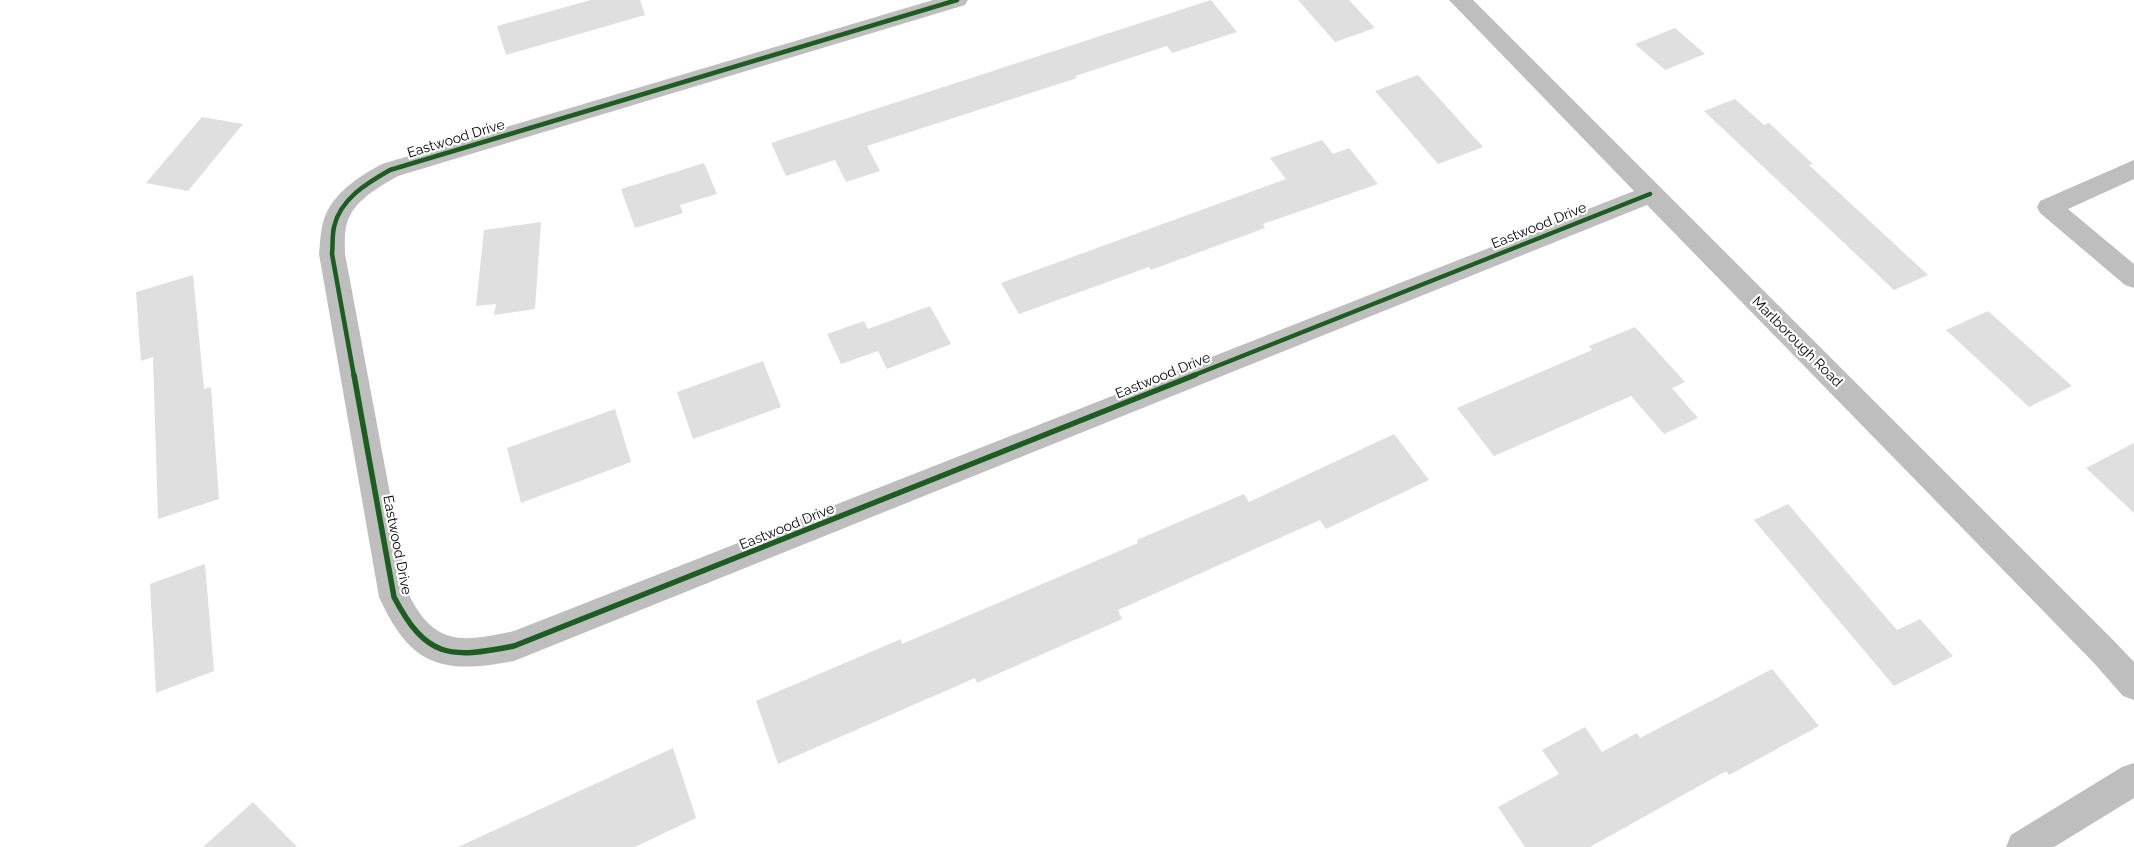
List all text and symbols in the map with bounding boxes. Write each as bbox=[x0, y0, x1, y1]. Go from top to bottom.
street label: Eastwood Drive bbox=[405, 116, 507, 162]
street label: Eastwood Drive bbox=[1489, 199, 1589, 253]
street label: Marlborough Road bbox=[1748, 293, 1846, 391]
street label: Eastwood Drive bbox=[1113, 349, 1213, 403]
street label: Eastwood Drive bbox=[379, 494, 415, 596]
street label: Eastwood Drive bbox=[737, 500, 837, 554]

